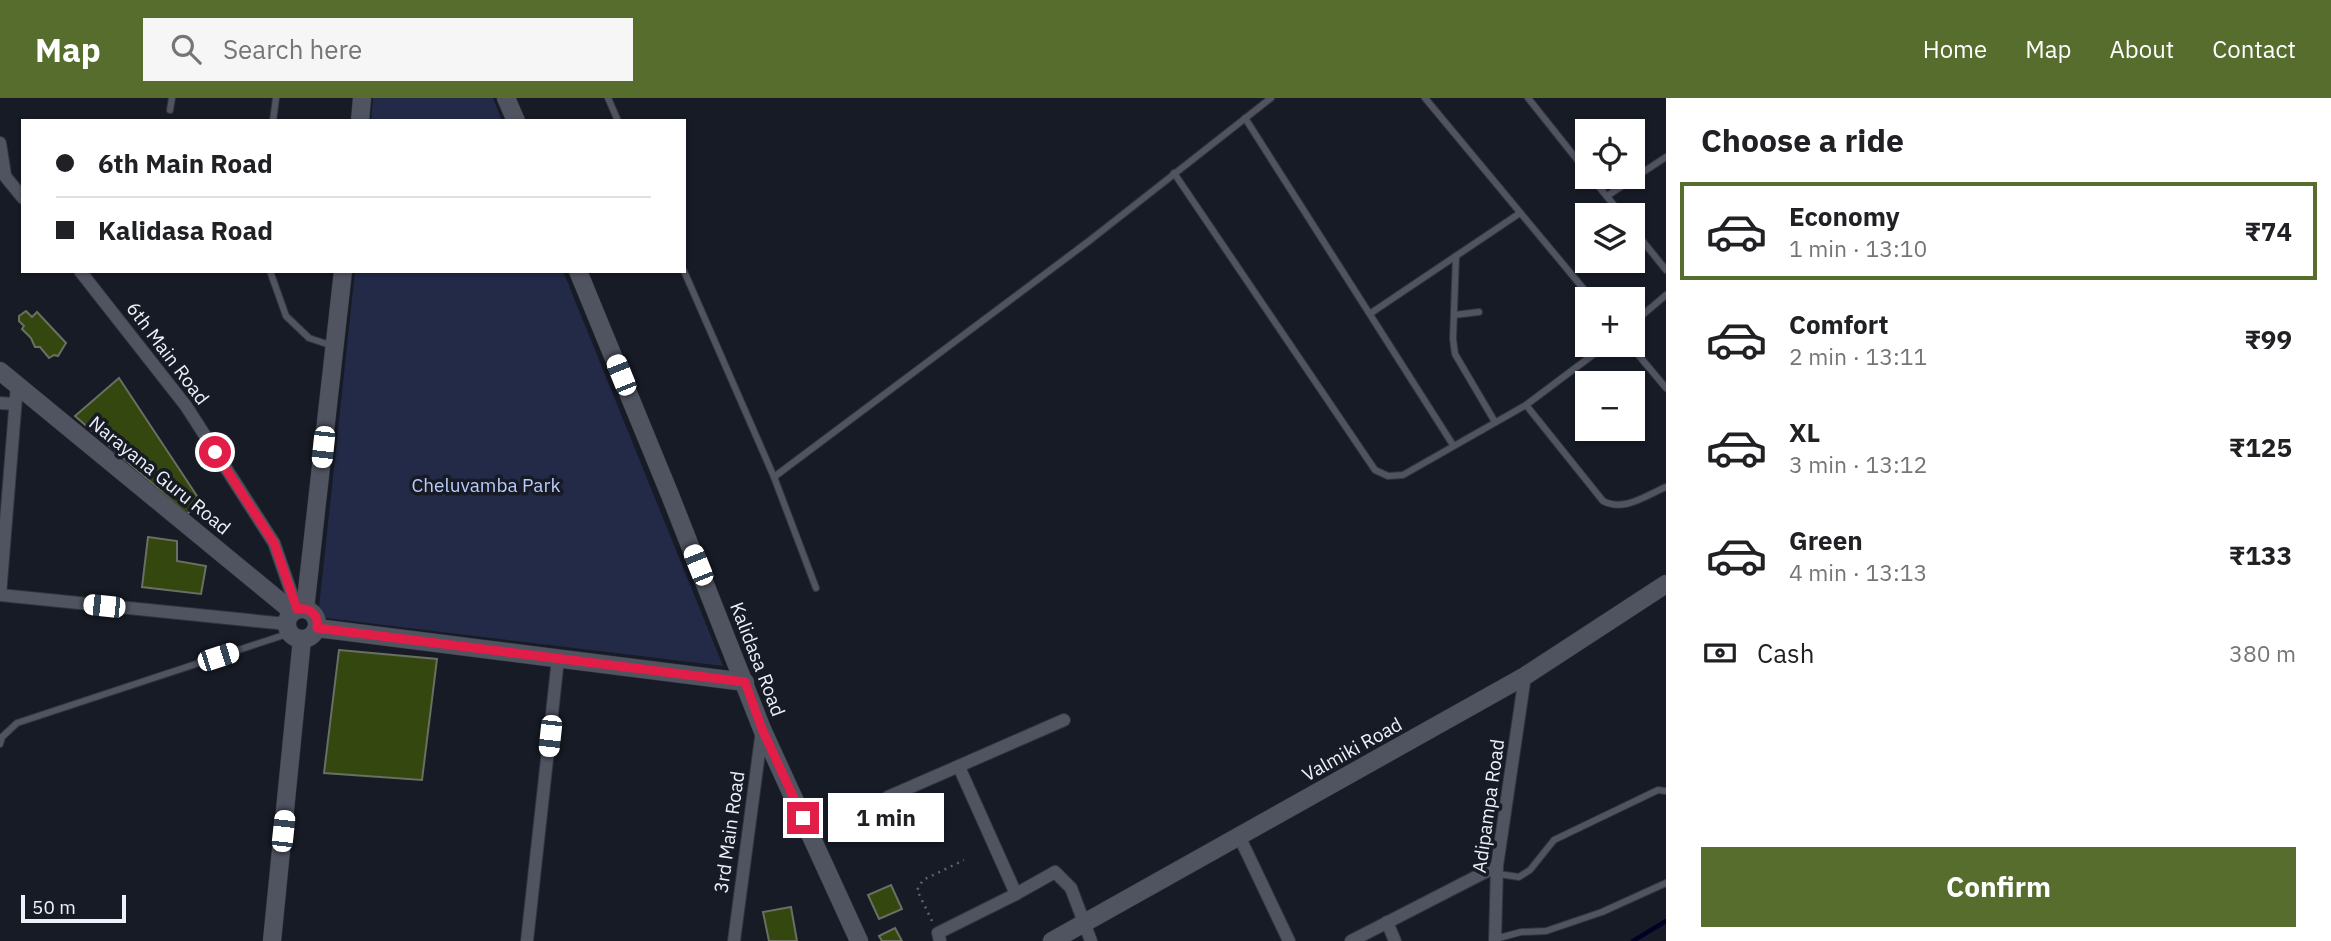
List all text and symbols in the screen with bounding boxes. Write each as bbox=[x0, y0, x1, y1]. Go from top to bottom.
search box bbox=[143, 18, 633, 81]
text: Map bbox=[35, 28, 101, 71]
icon: search bbox=[167, 30, 205, 68]
text: Search here bbox=[223, 32, 362, 66]
text: Home bbox=[1923, 33, 1987, 65]
text: Map bbox=[2025, 33, 2071, 65]
text: About bbox=[2109, 33, 2174, 65]
text: Contact bbox=[2212, 33, 2296, 65]
map controls bbox=[1575, 119, 1645, 441]
button: locate bbox=[1575, 119, 1645, 189]
text: Choose a ride bbox=[1701, 119, 1904, 161]
text: 6th Main Road bbox=[98, 146, 273, 180]
text: Economy bbox=[1789, 199, 1900, 233]
icon: car bbox=[1705, 200, 1768, 263]
button: layers bbox=[1575, 203, 1645, 273]
text: Kalidasa Road bbox=[98, 213, 273, 247]
text: ₹74 bbox=[2244, 214, 2292, 248]
text: 1 min · 13:10 bbox=[1789, 233, 1927, 263]
button: + bbox=[1575, 287, 1645, 357]
street label: 6th Main Road bbox=[122, 297, 214, 409]
text: Comfort bbox=[1789, 307, 1888, 341]
icon: car bbox=[1705, 308, 1768, 371]
text: ₹99 bbox=[2244, 322, 2292, 356]
text: 2 min · 13:11 bbox=[1789, 341, 1927, 371]
car bbox=[604, 352, 639, 398]
button: − bbox=[1575, 371, 1645, 441]
street label: Narayana Guru Road bbox=[84, 411, 236, 539]
text: XL bbox=[1789, 415, 1820, 449]
icon: car bbox=[1705, 416, 1768, 479]
car bbox=[311, 425, 336, 469]
text: ₹125 bbox=[2229, 430, 2292, 464]
route start bbox=[199, 436, 231, 468]
text: 3 min · 13:12 bbox=[1789, 449, 1927, 479]
park label: Cheluvamba Park bbox=[412, 473, 561, 497]
text: Green bbox=[1789, 523, 1863, 557]
icon: car bbox=[1705, 524, 1768, 587]
text: ₹133 bbox=[2229, 538, 2292, 572]
car bbox=[681, 542, 716, 588]
text: 4 min · 13:13 bbox=[1789, 557, 1927, 587]
car bbox=[83, 593, 126, 619]
street label: Kalidasa Road bbox=[725, 598, 791, 720]
icon: cash bbox=[1701, 634, 1739, 672]
text: Cash bbox=[1757, 636, 1814, 670]
text: 380 m bbox=[2229, 638, 2296, 668]
car bbox=[195, 641, 242, 673]
street label: Valmiki Road bbox=[1298, 712, 1406, 786]
car bbox=[538, 714, 563, 758]
street label: Adipampa Road bbox=[1467, 737, 1509, 875]
street label: 3rd Main Road bbox=[709, 769, 749, 895]
callout: 1 min bbox=[828, 794, 943, 842]
route end bbox=[787, 802, 819, 834]
text: 1 min bbox=[856, 802, 916, 832]
car bbox=[271, 809, 296, 853]
button: Confirm bbox=[1701, 847, 2296, 927]
scale bar bbox=[21, 892, 126, 924]
text: 50 m bbox=[32, 895, 76, 919]

